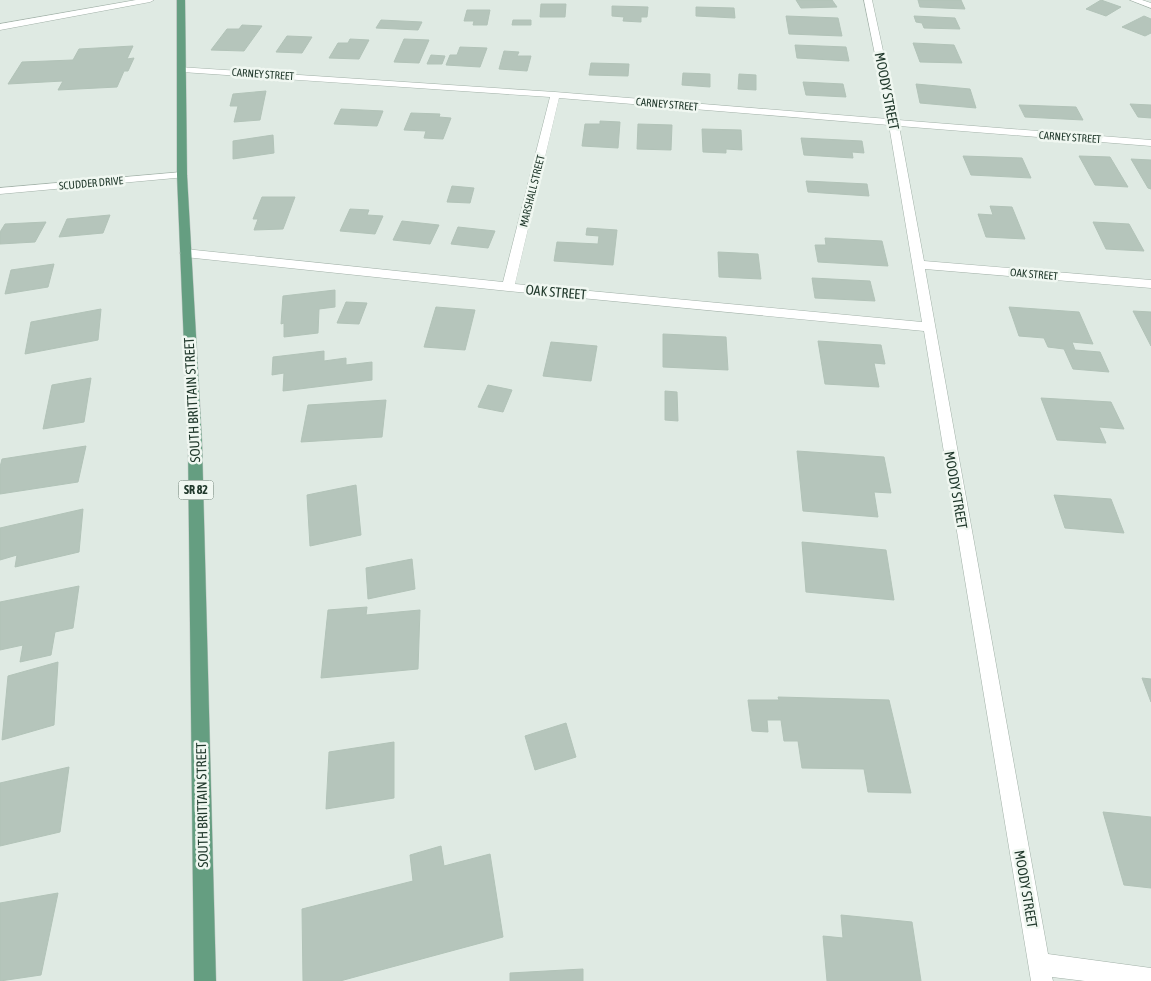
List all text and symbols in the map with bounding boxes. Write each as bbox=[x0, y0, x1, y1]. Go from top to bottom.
street label: MOODY STREET bbox=[872, 51, 902, 131]
street label: CARNEY STREET bbox=[231, 66, 295, 82]
street label: CARNEY STREET bbox=[635, 95, 699, 113]
street label: CARNEY STREET bbox=[1038, 129, 1102, 145]
street label: MARSHALL STREET bbox=[517, 154, 547, 228]
street label: SCUDDER DRIVE bbox=[58, 174, 124, 192]
street label: OAK STREET bbox=[1010, 266, 1059, 282]
street label: OAK STREET bbox=[525, 281, 587, 303]
street label: SOUTH BRITTAIN STREET bbox=[181, 337, 203, 463]
street label: MOODY STREET bbox=[941, 450, 971, 530]
road number: SR 82 bbox=[178, 480, 214, 500]
street label: SOUTH BRITTAIN STREET bbox=[193, 742, 211, 868]
street label: MOODY STREET bbox=[1011, 849, 1041, 929]

